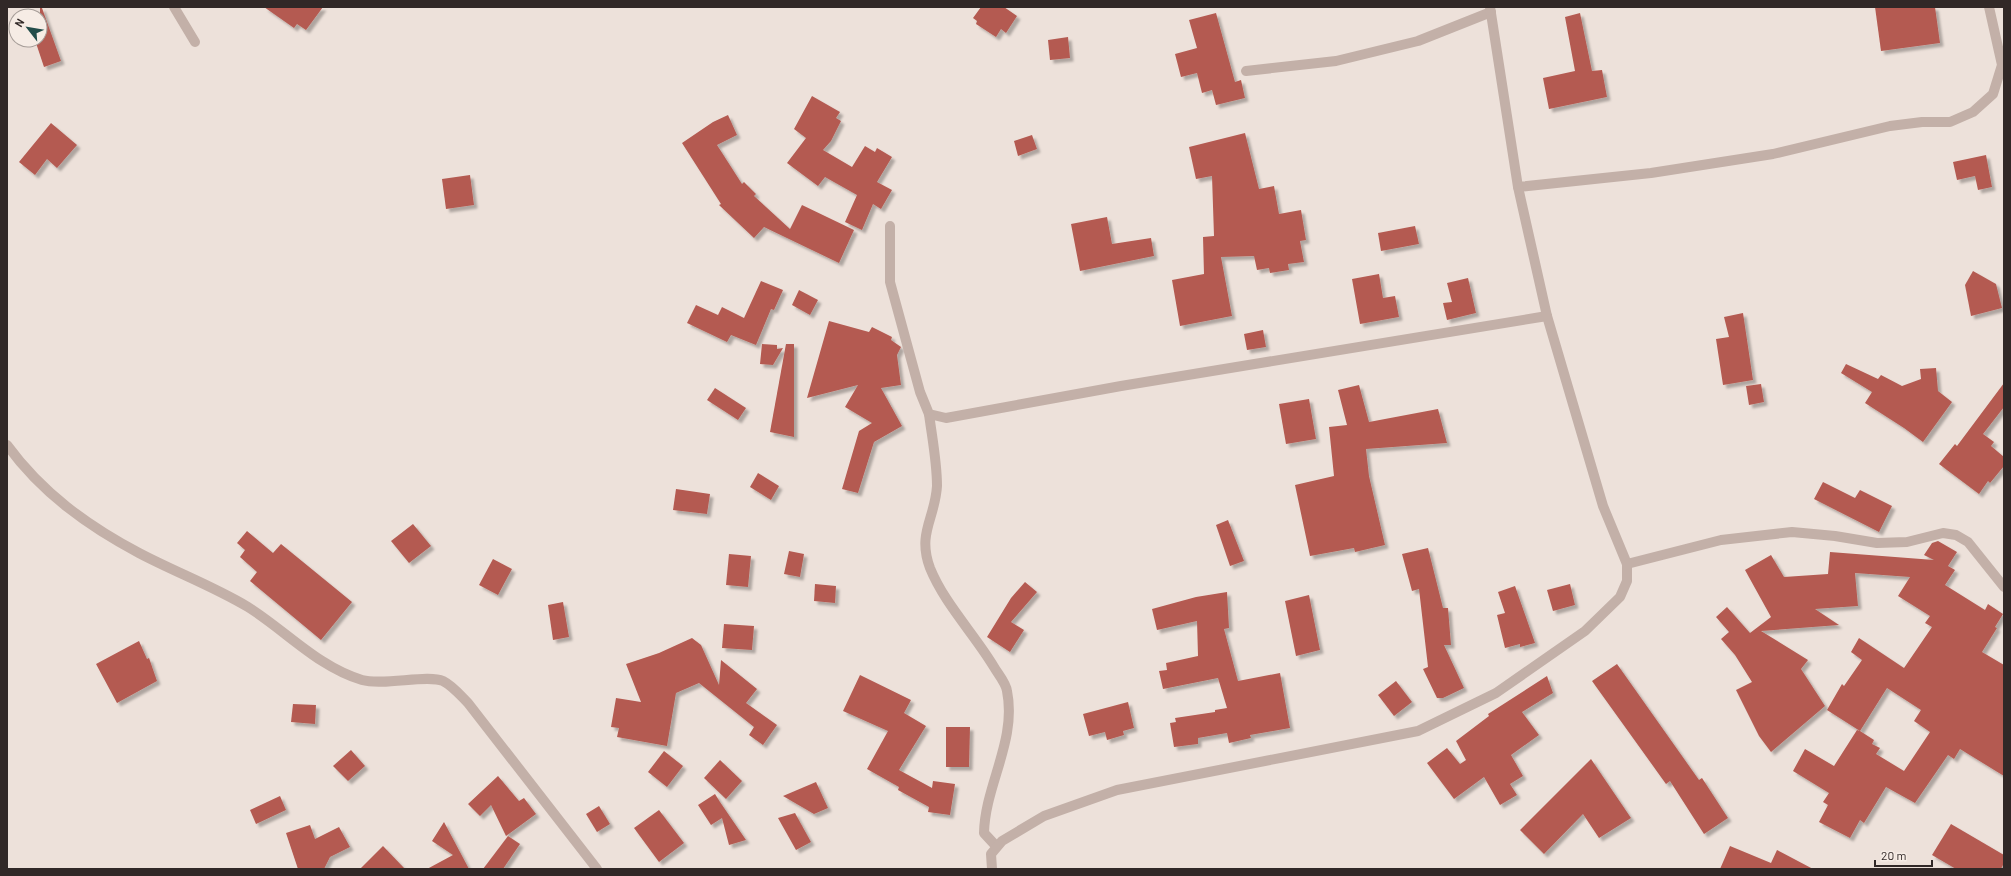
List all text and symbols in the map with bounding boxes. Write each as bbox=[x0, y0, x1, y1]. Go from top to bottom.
north arrow bbox=[8, 8, 48, 48]
text: N bbox=[12, 16, 26, 29]
scale bar bbox=[1875, 842, 1932, 868]
text: 20 m bbox=[1881, 848, 1907, 862]

